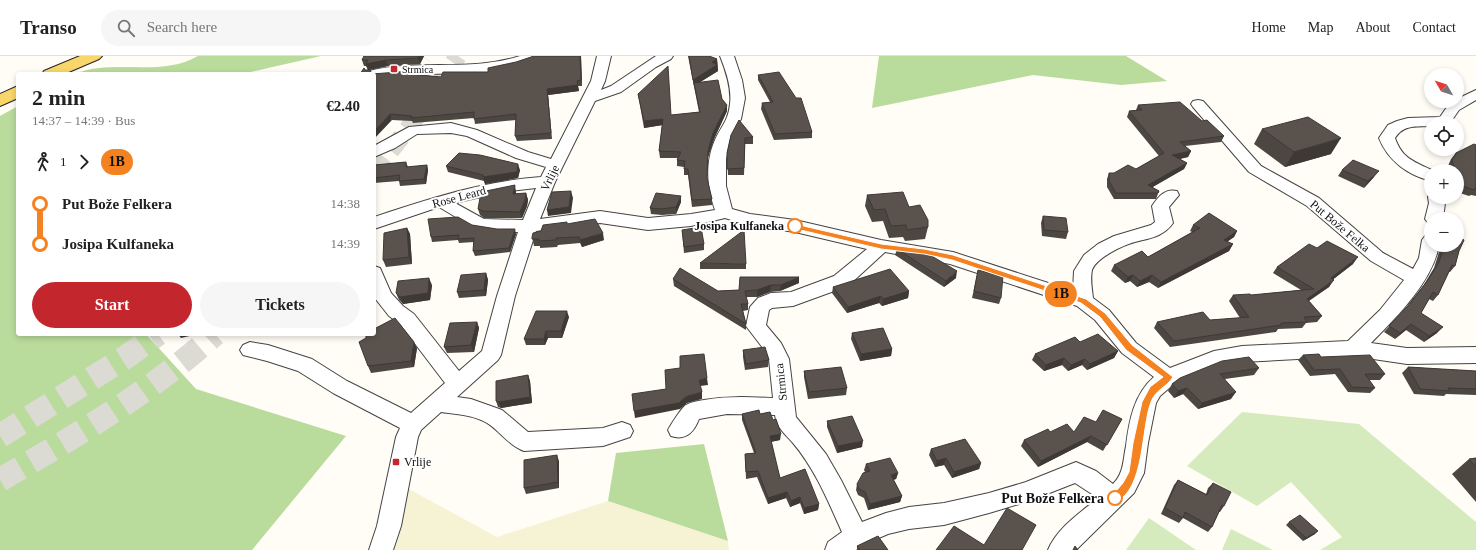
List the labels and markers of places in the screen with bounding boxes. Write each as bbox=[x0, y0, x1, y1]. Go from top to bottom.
marker: Strmica bbox=[389, 64, 399, 74]
place label: Strmica bbox=[402, 64, 434, 75]
marker: Josipa Kulfaneka bbox=[787, 218, 803, 234]
place label: Josipa Kulfaneka bbox=[694, 219, 784, 233]
place label: Vrlije bbox=[404, 455, 431, 469]
marker: Vrlije bbox=[391, 457, 401, 467]
marker: Put Bože Felkera bbox=[1107, 490, 1123, 506]
place label: Put Bože Felkera bbox=[1001, 491, 1104, 506]

